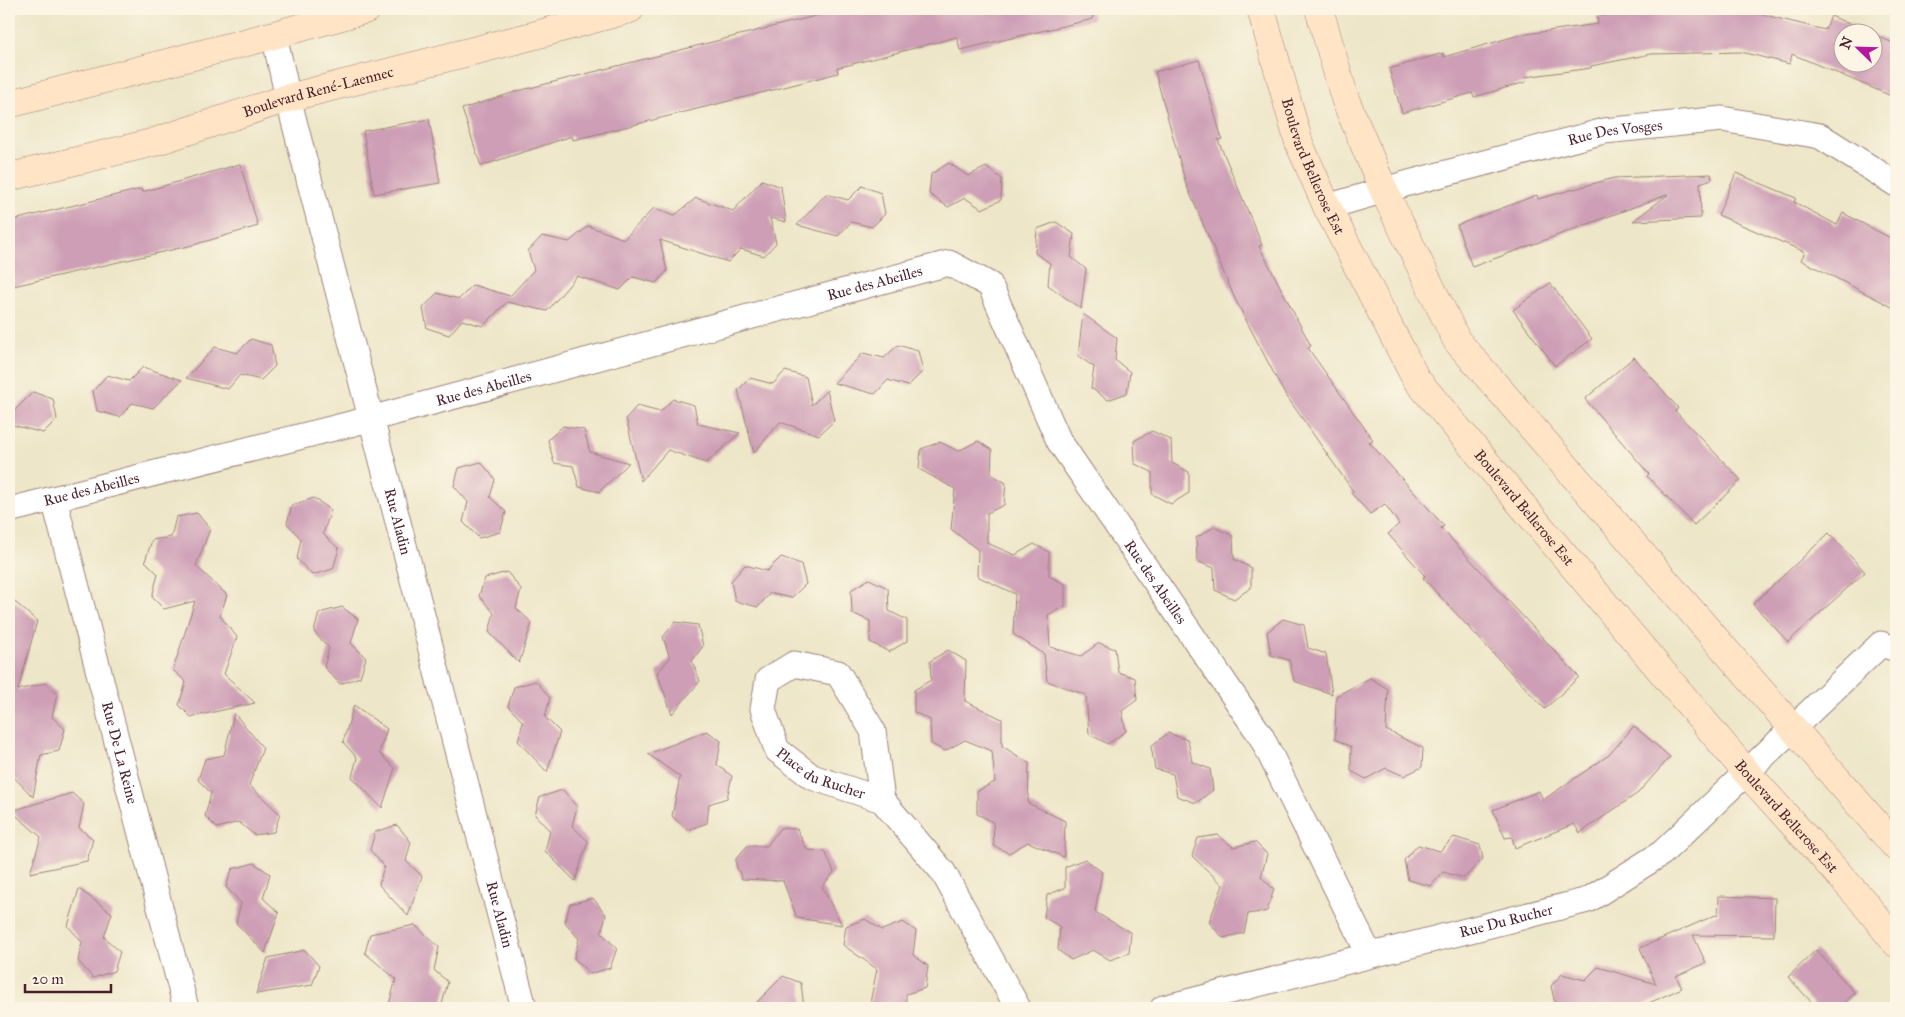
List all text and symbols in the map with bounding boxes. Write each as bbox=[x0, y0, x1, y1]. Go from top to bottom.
north arrow bbox=[1832, 22, 1882, 72]
text: N bbox=[1836, 34, 1857, 52]
street label: Boulevard René-Laennec bbox=[241, 63, 395, 121]
street label: Boulevard Bellerose Est bbox=[1278, 96, 1349, 238]
street label: Rue Des Vosges bbox=[1566, 116, 1663, 149]
street label: Rue des Abeilles bbox=[825, 262, 924, 304]
street label: Rue des Abeilles bbox=[434, 367, 533, 410]
street label: Boulevard Bellerose Est bbox=[1470, 446, 1578, 570]
street label: Rue des Abeilles bbox=[42, 469, 141, 510]
street label: Rue Aladin bbox=[381, 486, 415, 557]
street label: Rue des Abeilles bbox=[1120, 537, 1191, 628]
street label: Rue De La Reine bbox=[98, 699, 142, 806]
street label: Place du Rucher bbox=[772, 744, 868, 803]
street label: Boulevard Bellerose Est bbox=[1731, 756, 1842, 877]
street label: Rue Aladin bbox=[482, 879, 517, 950]
street label: Rue Du Rucher bbox=[1457, 900, 1555, 941]
scale bar bbox=[25, 962, 111, 994]
text: 20 m bbox=[32, 970, 64, 988]

